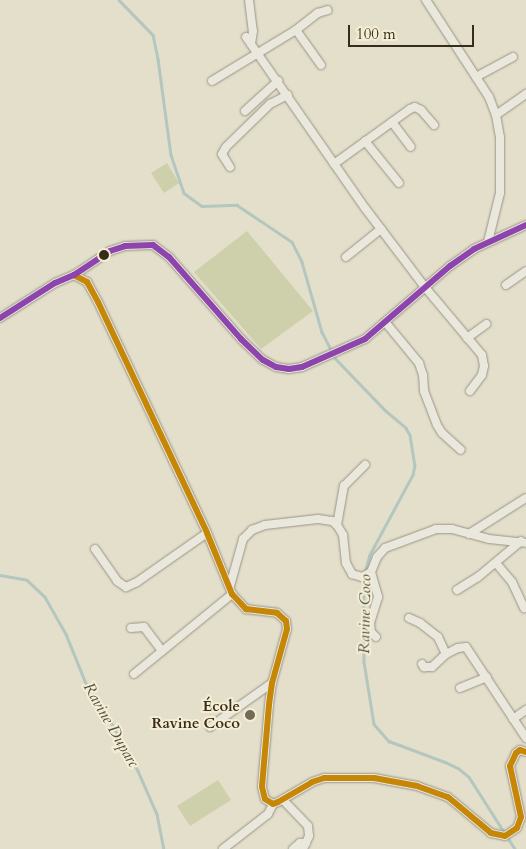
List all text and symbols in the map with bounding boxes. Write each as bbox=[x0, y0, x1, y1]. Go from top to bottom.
scale bar bbox=[351, 15, 477, 47]
text: 100 m bbox=[356, 24, 396, 44]
unlabelled marker bbox=[99, 250, 109, 260]
water label: Ravine Coco bbox=[355, 574, 375, 654]
water label: Ravine Duparc bbox=[79, 679, 143, 771]
place label: École Ravine Coco bbox=[151, 697, 240, 732]
marker: École Ravine Coco bbox=[244, 709, 256, 721]

